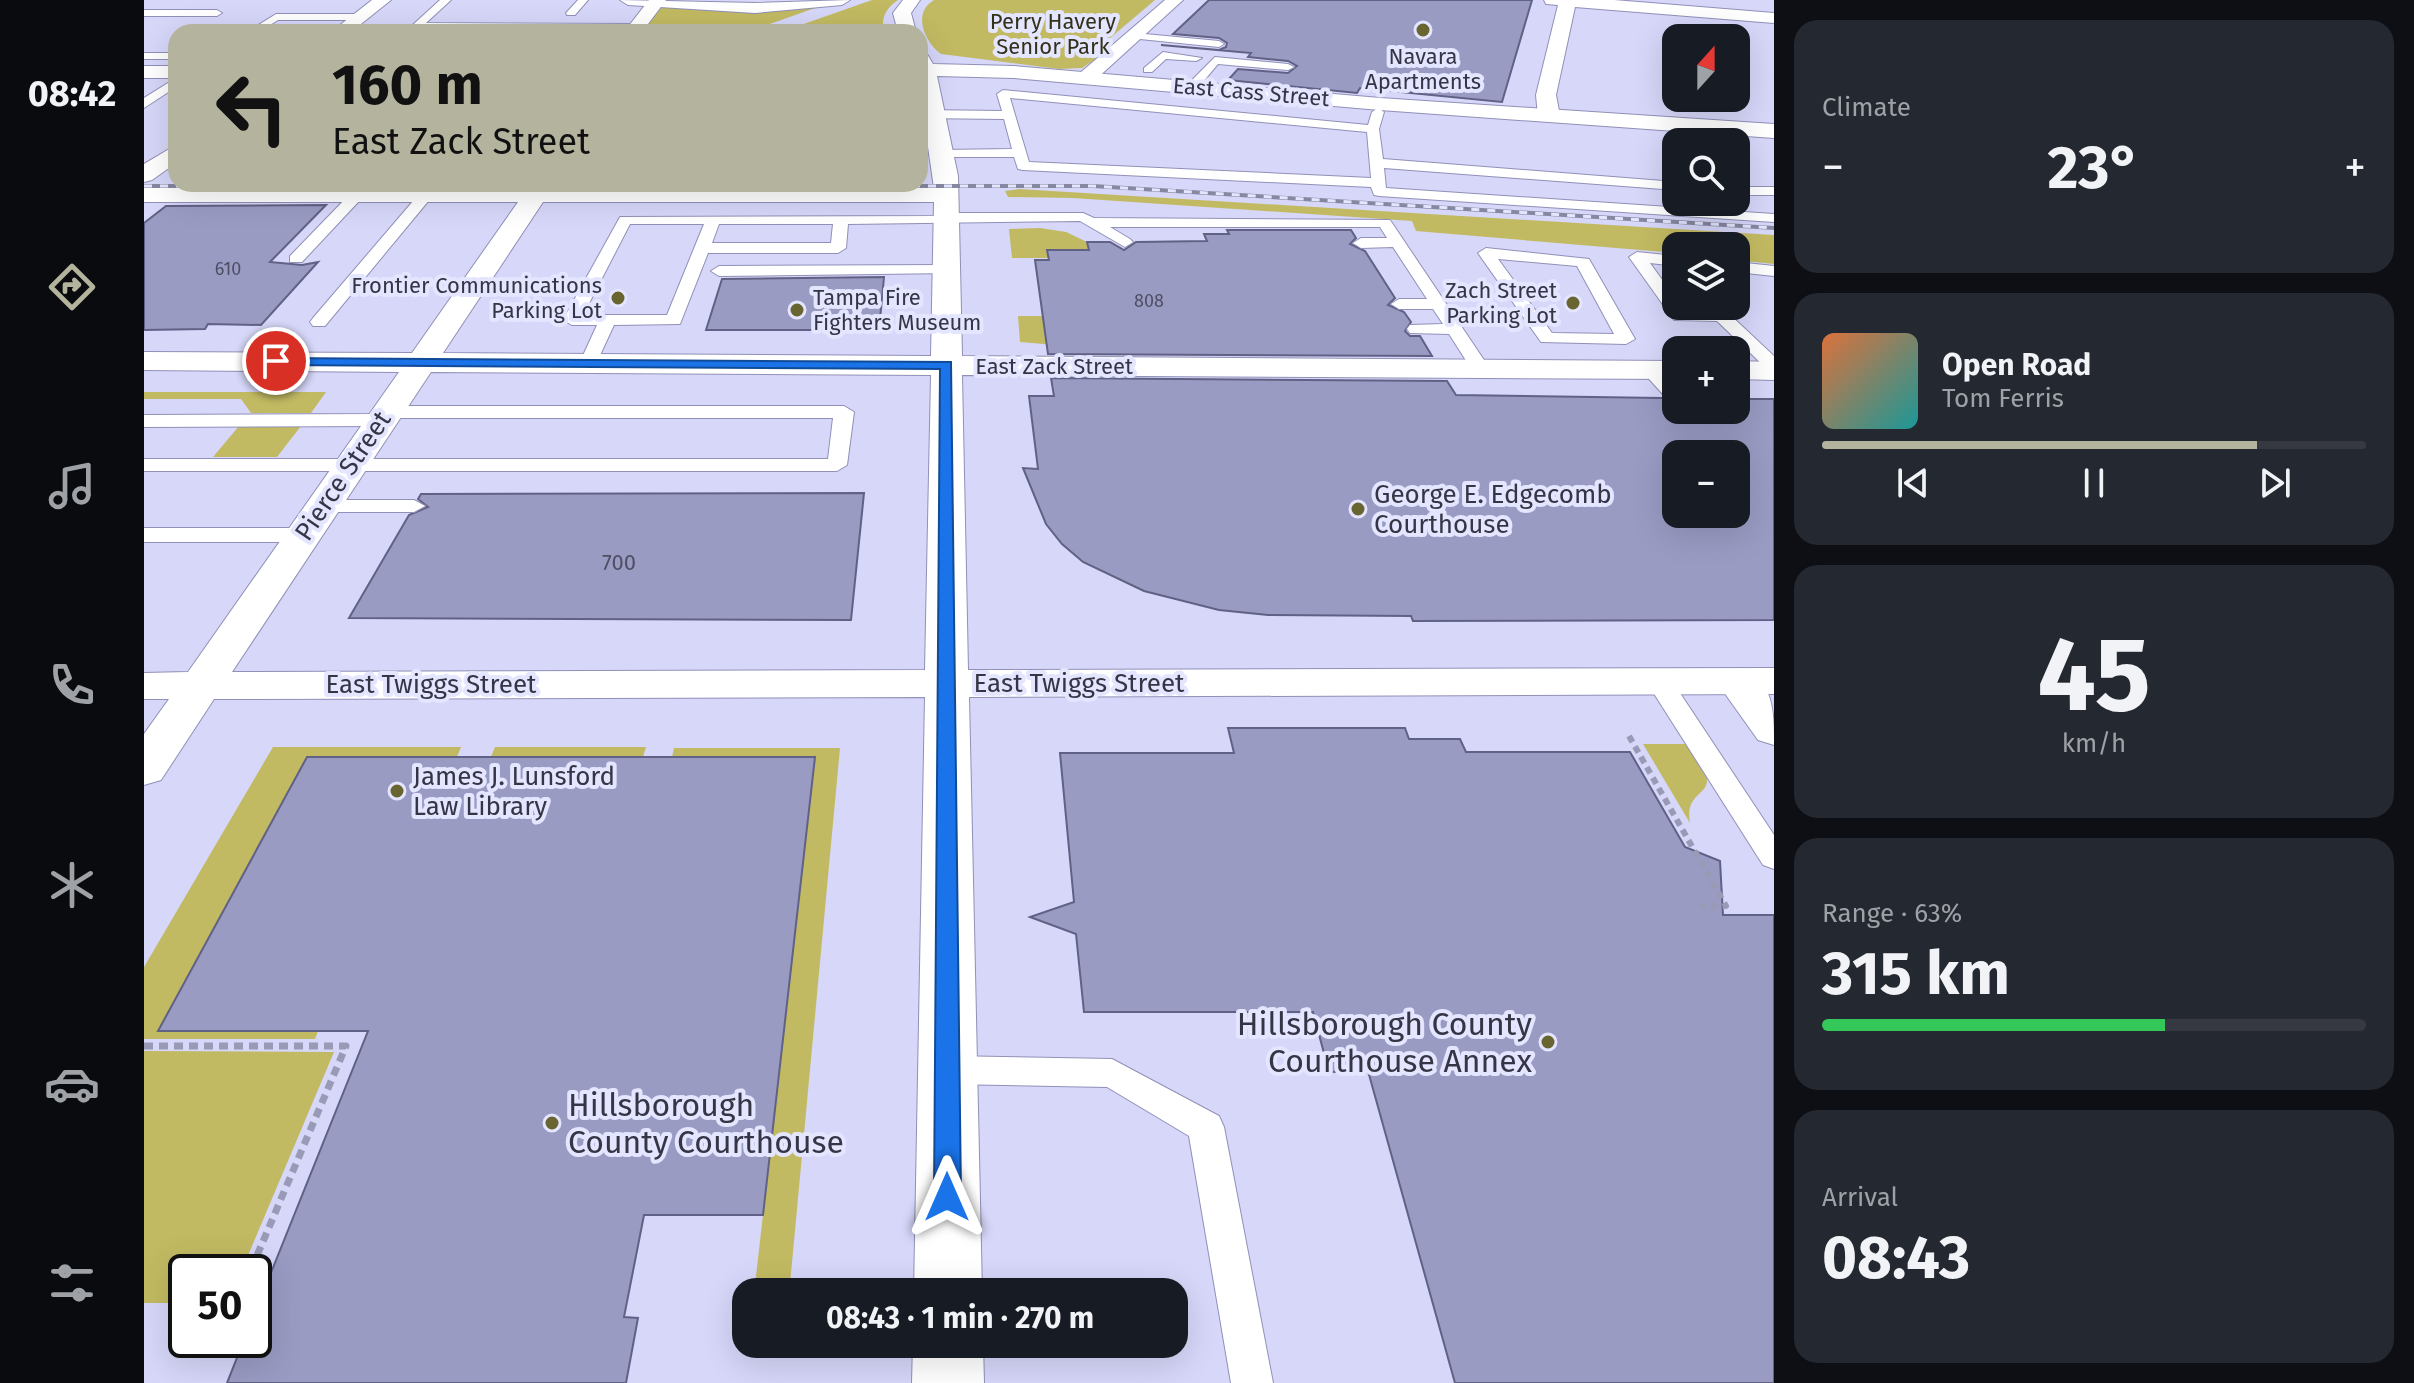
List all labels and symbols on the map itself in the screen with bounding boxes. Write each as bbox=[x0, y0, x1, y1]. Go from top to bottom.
park label: Perry Havery Senior Park bbox=[990, 8, 1116, 60]
marker: Navara Apartments bbox=[1414, 21, 1432, 39]
north arrow bbox=[1662, 24, 1750, 112]
place label: Navara Apartments bbox=[1365, 43, 1481, 95]
street label: East Cass Street bbox=[1172, 72, 1330, 112]
house number: 610 bbox=[215, 258, 241, 280]
place label: Frontier Communications Parking Lot bbox=[351, 272, 602, 324]
place label: Zach Street Parking Lot bbox=[1445, 277, 1557, 329]
place label: Tampa Fire Fighters Museum bbox=[813, 284, 981, 336]
marker: Frontier Communications Parking Lot bbox=[609, 289, 627, 307]
house number: 808 bbox=[1134, 290, 1164, 312]
marker: Zach Street Parking Lot bbox=[1564, 294, 1582, 312]
marker: Tampa Fire Fighters Museum bbox=[788, 301, 806, 319]
pin bbox=[242, 327, 310, 395]
street label: East Zack Street bbox=[975, 353, 1133, 380]
street label: Pierce Street bbox=[288, 405, 398, 547]
place label: George E. Edgecomb Courthouse bbox=[1374, 479, 1612, 540]
marker: George E. Edgecomb Courthouse bbox=[1349, 500, 1367, 518]
house number: 700 bbox=[602, 549, 636, 576]
street label: East Twiggs Street bbox=[974, 668, 1185, 699]
street label: East Twiggs Street bbox=[326, 669, 537, 700]
place label: James J. Lunsford Law Library bbox=[413, 761, 615, 822]
marker: James J. Lunsford Law Library bbox=[388, 782, 406, 800]
place label: Hillsborough County Courthouse Annex bbox=[1237, 1005, 1532, 1080]
marker: Hillsborough County Courthouse Annex bbox=[1539, 1033, 1557, 1051]
place label: Hillsborough County Courthouse bbox=[568, 1086, 844, 1161]
marker: Hillsborough County Courthouse bbox=[543, 1114, 561, 1132]
position arrow bbox=[905, 1155, 989, 1239]
speed limit sign: 50 bbox=[168, 1254, 272, 1358]

